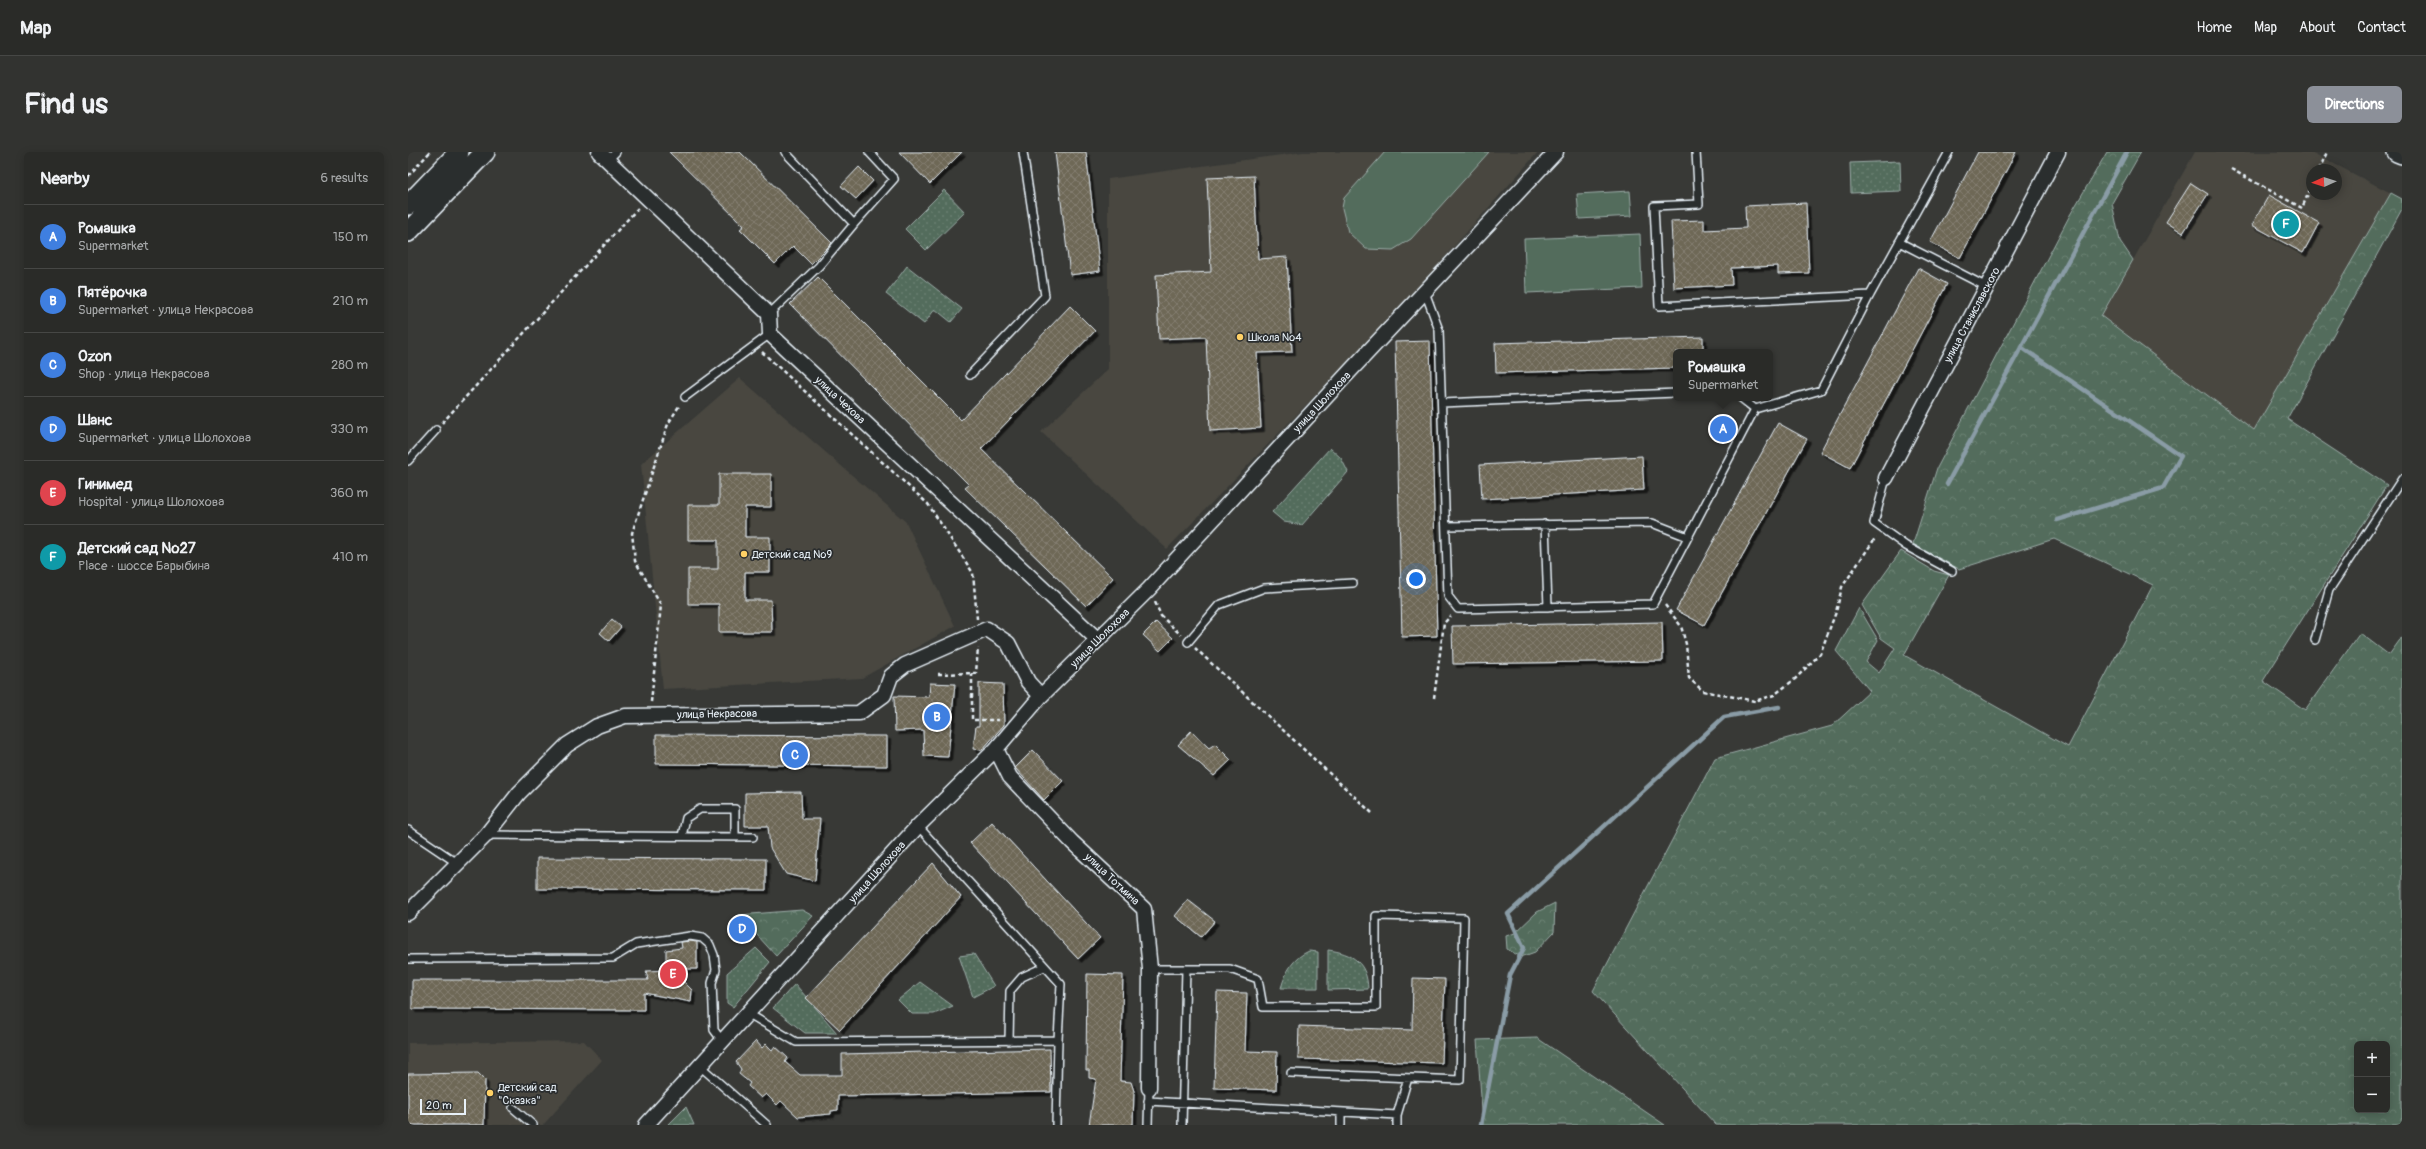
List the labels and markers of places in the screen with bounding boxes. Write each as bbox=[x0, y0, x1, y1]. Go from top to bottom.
pin: F bbox=[2273, 209, 2299, 239]
place label: Школа №4 bbox=[1248, 331, 1302, 344]
marker: Школа №4 bbox=[1235, 332, 1245, 342]
pin: A bbox=[1710, 414, 1736, 444]
place label: Детский сад №9 bbox=[751, 548, 832, 561]
marker: Детский сад №9 bbox=[739, 549, 749, 559]
pin: B bbox=[924, 702, 950, 732]
pin: C bbox=[782, 740, 808, 770]
pin: D bbox=[729, 914, 755, 944]
pin: E bbox=[660, 959, 686, 989]
place label: Детский сад "Сказка" bbox=[497, 1081, 557, 1107]
marker: Детский сад "Сказка" bbox=[485, 1088, 495, 1098]

